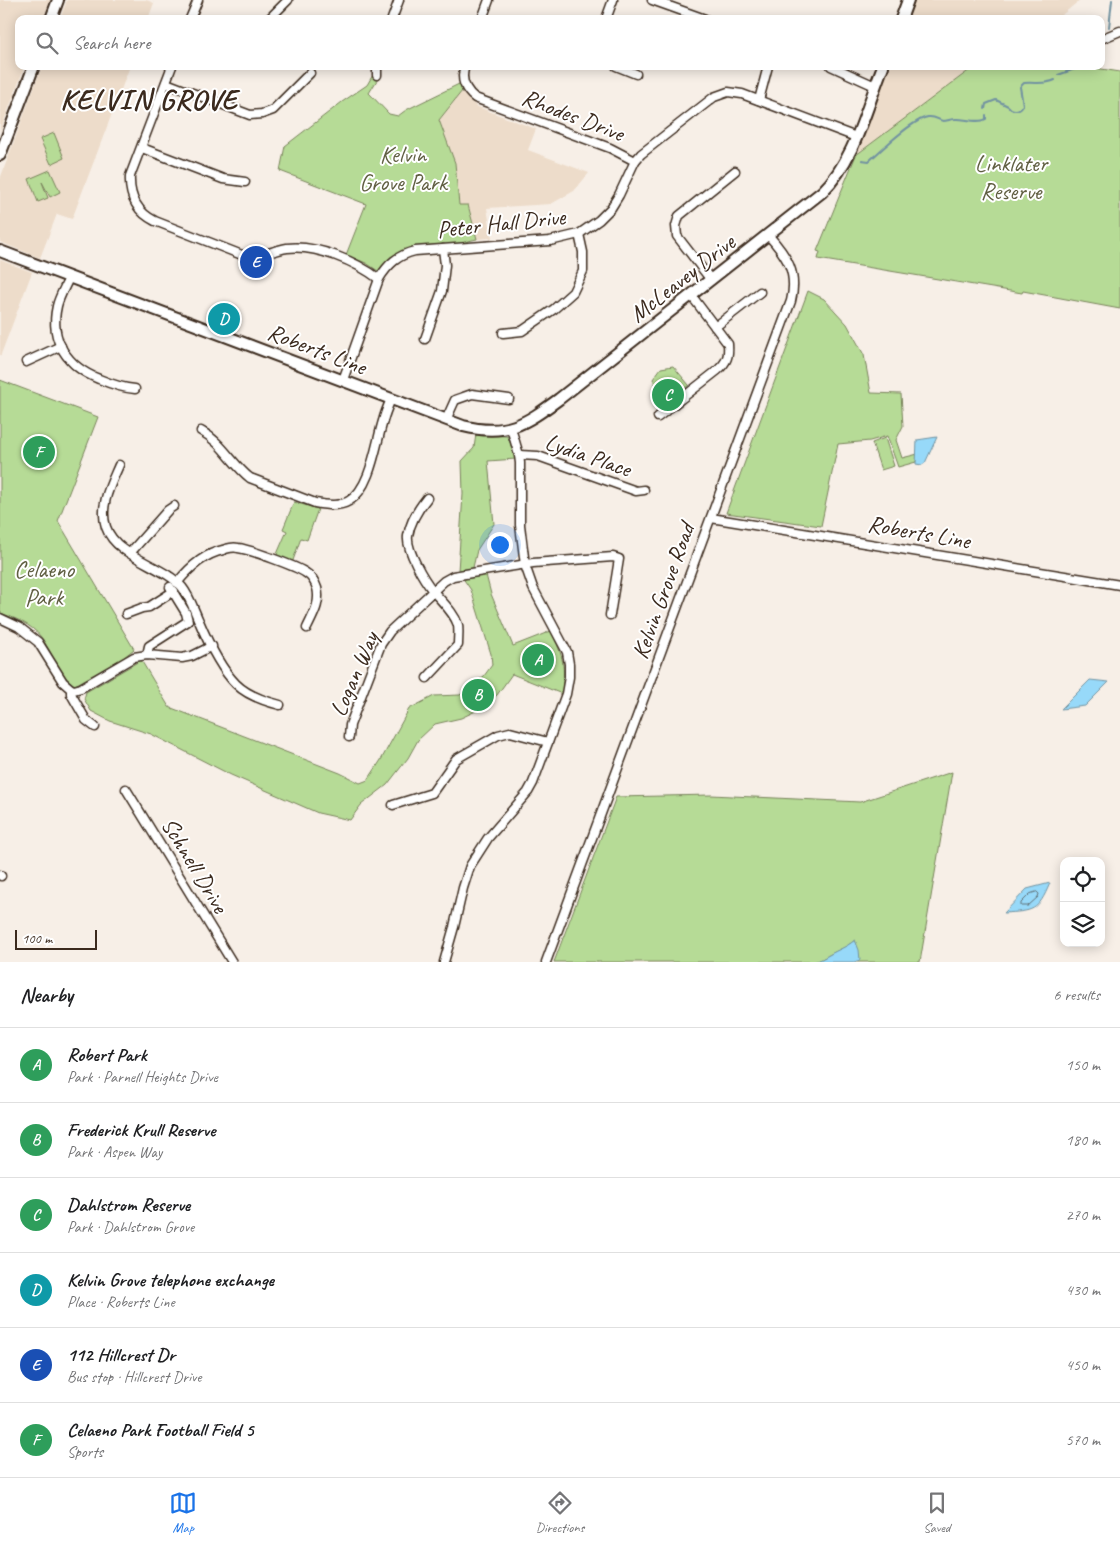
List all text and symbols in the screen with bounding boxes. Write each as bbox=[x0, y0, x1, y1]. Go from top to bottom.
search box bbox=[15, 15, 1105, 70]
icon: search bbox=[33, 29, 61, 57]
text: Search here bbox=[73, 31, 150, 55]
district label: KELVIN GROVE bbox=[60, 81, 241, 118]
street label: Rhodes Drive bbox=[518, 82, 630, 149]
park label: Kelvin Grove Park bbox=[359, 139, 449, 197]
park label: Linklater Reserve bbox=[975, 148, 1050, 206]
street label: Peter Hall Drive bbox=[435, 201, 569, 245]
street label: McLeavey Drive bbox=[623, 226, 743, 329]
pin: E bbox=[240, 243, 272, 281]
pin: D bbox=[208, 300, 240, 338]
street label: Roberts Line bbox=[263, 316, 373, 382]
pin: C bbox=[652, 376, 684, 414]
street label: Lydia Place bbox=[541, 426, 637, 484]
pin: F bbox=[23, 433, 55, 471]
street label: Roberts Line bbox=[866, 508, 975, 556]
street label: Kelvin Grove Road bbox=[625, 516, 703, 663]
your location bbox=[487, 532, 513, 558]
park label: Celaeno Park bbox=[14, 554, 76, 612]
street label: Logan Way bbox=[323, 626, 386, 721]
pin: A bbox=[522, 641, 554, 679]
pin: B bbox=[462, 676, 494, 714]
street label: Schnell Drive bbox=[155, 812, 236, 920]
map controls bbox=[1060, 857, 1105, 947]
button: locate bbox=[1060, 857, 1105, 902]
button: layers bbox=[1060, 902, 1105, 947]
scale bar bbox=[15, 927, 98, 950]
text: 100 m bbox=[22, 930, 52, 947]
text: Nearby bbox=[20, 982, 73, 1008]
text: 6 results bbox=[1053, 985, 1100, 1005]
text: Robert Park bbox=[67, 1043, 147, 1067]
text: A bbox=[32, 1055, 40, 1075]
text: 150 m bbox=[1066, 1055, 1100, 1075]
text: Park · Parnell Heights Drive bbox=[67, 1067, 218, 1087]
text: Frederick Krull Reserve bbox=[67, 1118, 215, 1142]
text: B bbox=[32, 1130, 40, 1150]
text: 180 m bbox=[1066, 1130, 1100, 1150]
text: Park · Aspen Way bbox=[67, 1142, 162, 1162]
text: Dahlstrom Reserve bbox=[67, 1193, 190, 1217]
text: C bbox=[32, 1205, 40, 1225]
text: 270 m bbox=[1066, 1205, 1100, 1225]
text: Park · Dahlstrom Grove bbox=[67, 1217, 194, 1237]
text: Kelvin Grove telephone exchange bbox=[67, 1268, 274, 1292]
text: D bbox=[31, 1280, 41, 1300]
text: 430 m bbox=[1066, 1280, 1100, 1300]
text: Place · Roberts Line bbox=[67, 1292, 175, 1312]
text: 112 Hillcrest Dr bbox=[67, 1343, 175, 1367]
text: E bbox=[32, 1355, 40, 1375]
text: 450 m bbox=[1066, 1355, 1100, 1375]
text: Bus stop · Hillcrest Drive bbox=[67, 1367, 202, 1387]
text: Celaeno Park Football Field 5 bbox=[67, 1418, 253, 1442]
text: F bbox=[32, 1430, 40, 1450]
text: 570 m bbox=[1066, 1430, 1100, 1450]
text: Sports bbox=[67, 1442, 103, 1462]
tab: Map bbox=[169, 1489, 197, 1536]
tab: Directions bbox=[536, 1489, 584, 1536]
tab: Saved bbox=[923, 1489, 951, 1536]

